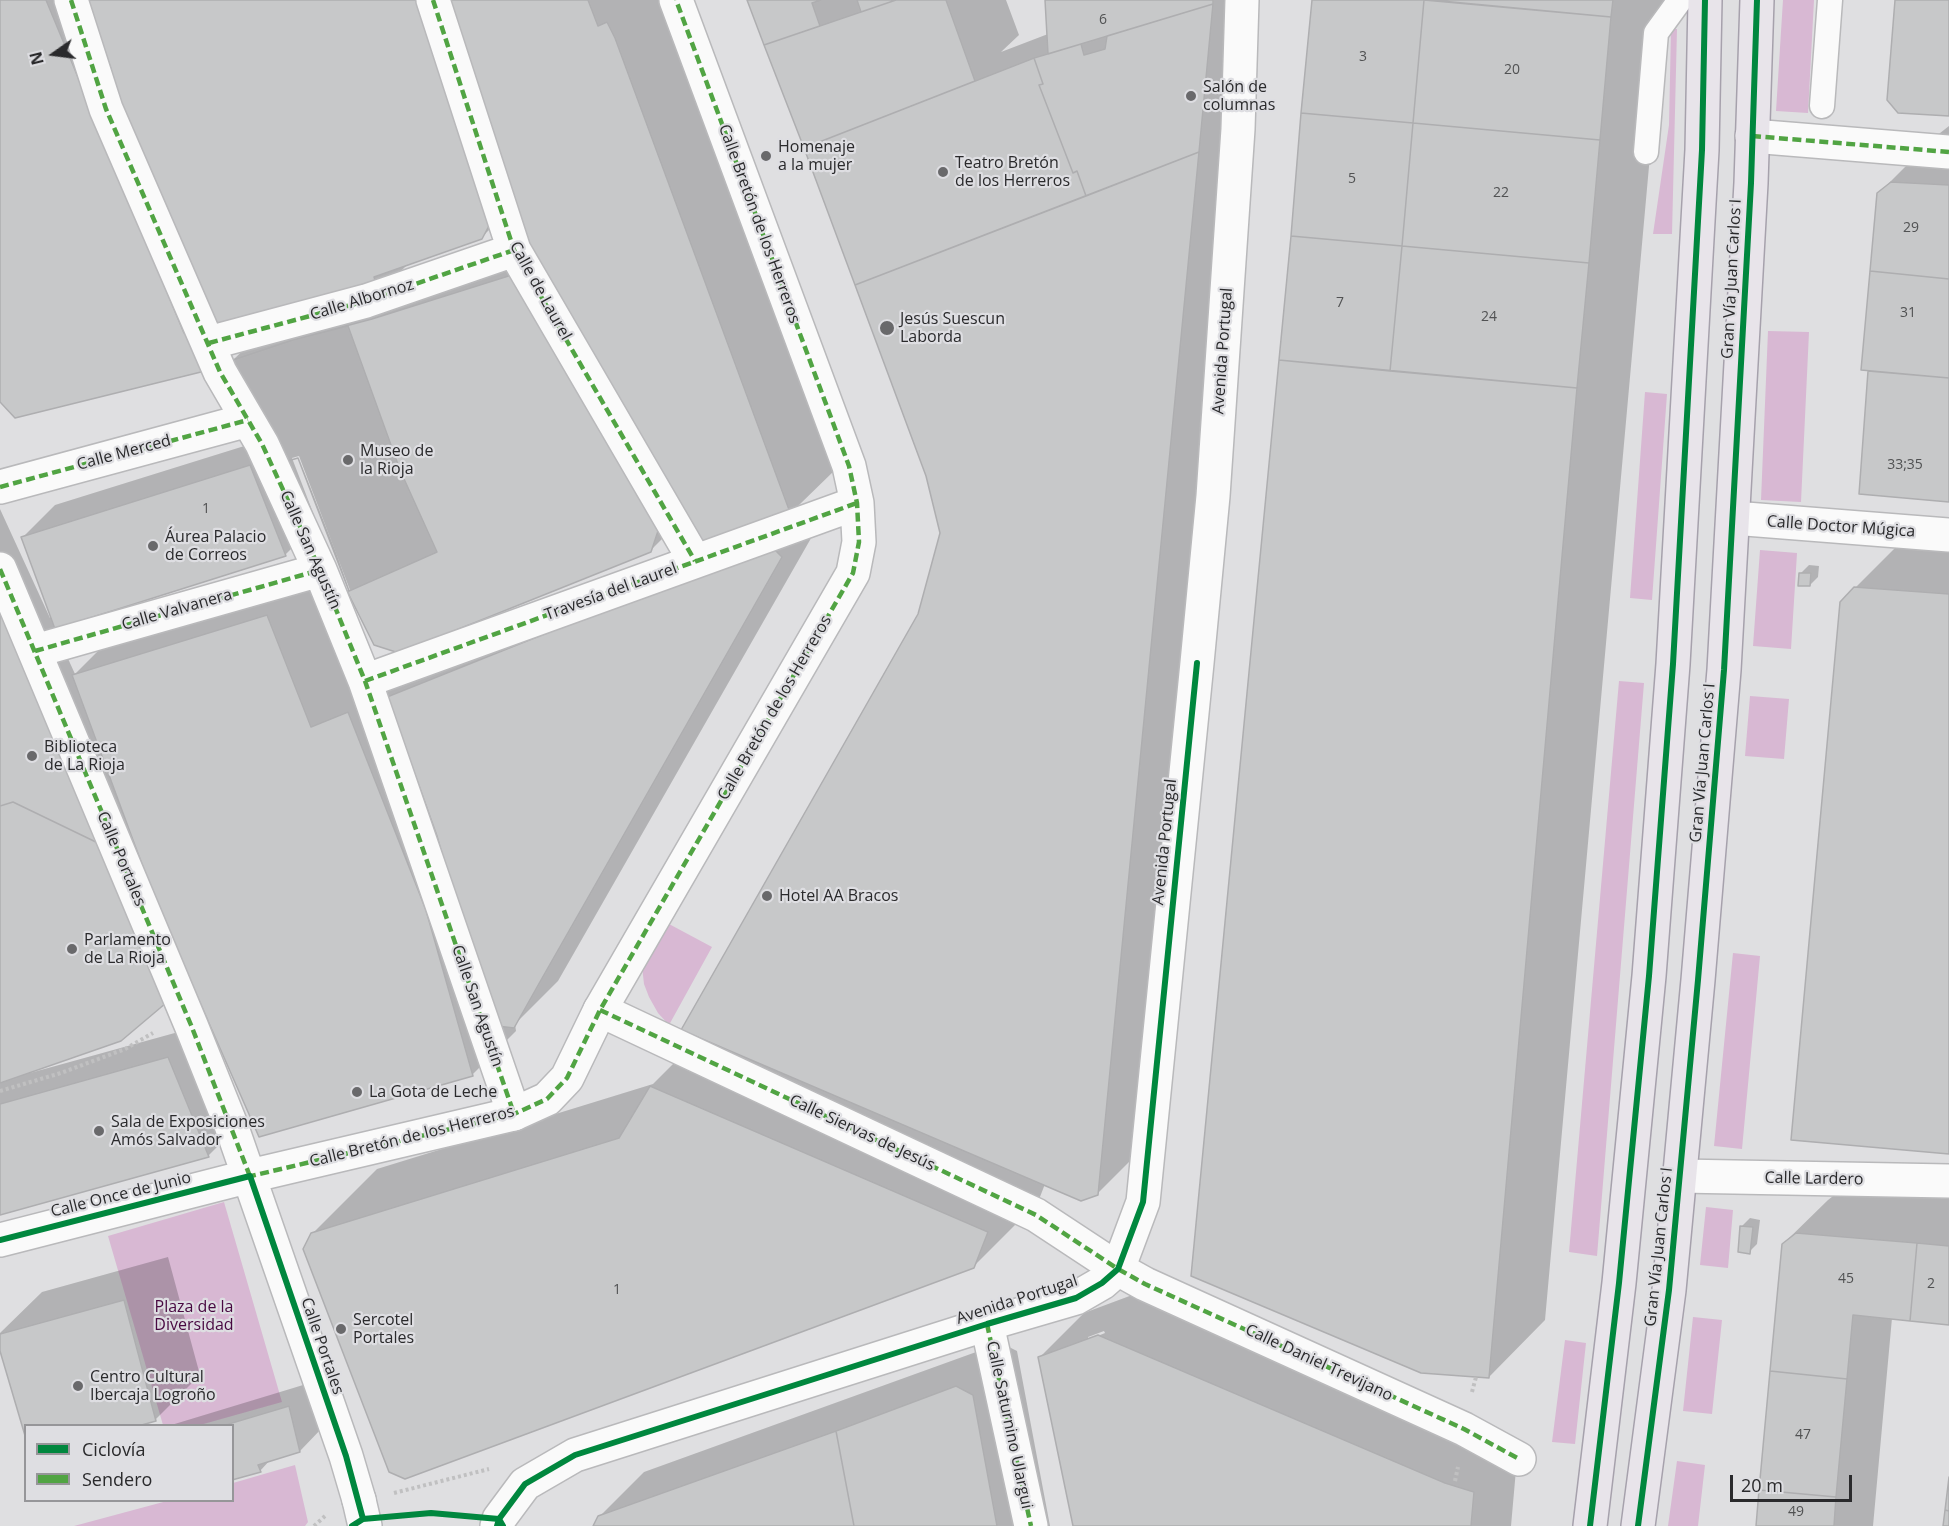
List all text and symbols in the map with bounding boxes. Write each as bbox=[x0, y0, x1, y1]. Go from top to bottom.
house number: 6 bbox=[1099, 12, 1107, 28]
north arrow bbox=[24, 24, 84, 84]
text: N bbox=[24, 49, 49, 67]
house number: 3 bbox=[1359, 49, 1367, 65]
house number: 20 bbox=[1504, 62, 1520, 78]
place label: Salón de columnas bbox=[1203, 77, 1275, 115]
marker: Salón de columnas bbox=[1184, 89, 1198, 103]
street label: Calle Bretón de los Herreros bbox=[714, 122, 804, 326]
place label: Homenaje a la mujer bbox=[778, 137, 855, 175]
marker: Homenaje a la mujer bbox=[759, 149, 773, 163]
place label: Teatro Bretón de los Herreros bbox=[955, 153, 1070, 191]
marker: Teatro Bretón de los Herreros bbox=[936, 165, 950, 179]
house number: 5 bbox=[1348, 171, 1356, 187]
house number: 22 bbox=[1493, 185, 1509, 201]
street label: Gran Vía Juan Carlos I bbox=[1718, 199, 1746, 359]
house number: 29 bbox=[1903, 220, 1919, 236]
street label: Calle de Laurel bbox=[505, 238, 575, 344]
street label: Calle Albornoz bbox=[308, 275, 416, 325]
street label: Avenida Portugal bbox=[1209, 287, 1237, 415]
house number: 7 bbox=[1336, 295, 1344, 311]
house number: 31 bbox=[1900, 305, 1916, 321]
place label: Jesús Suescun Laborda bbox=[900, 309, 1005, 347]
house number: 24 bbox=[1481, 309, 1497, 325]
marker: Jesús Suescun Laborda bbox=[878, 319, 896, 337]
street label: Calle Merced bbox=[75, 431, 173, 475]
place label: Museo de la Rioja bbox=[360, 441, 433, 479]
marker: Museo de la Rioja bbox=[341, 453, 355, 467]
house number: 33;35 bbox=[1887, 457, 1923, 473]
street label: Calle San Agustín bbox=[275, 488, 345, 612]
house number: 1 bbox=[202, 501, 210, 517]
street label: Calle Doctor Múgica bbox=[1766, 512, 1916, 542]
place label: Áurea Palacio de Correos bbox=[165, 527, 266, 565]
marker: Áurea Palacio de Correos bbox=[146, 539, 160, 553]
street label: Travesía del Laurel bbox=[542, 559, 680, 625]
street label: Calle Valvanera bbox=[120, 585, 234, 635]
street label: Calle Bretón de los Herreros bbox=[714, 612, 836, 804]
street label: Gran Vía Juan Carlos I bbox=[1686, 682, 1720, 844]
place label: Biblioteca de La Rioja bbox=[44, 737, 125, 775]
marker: Biblioteca de La Rioja bbox=[25, 749, 39, 763]
street label: Avenida Portugal bbox=[1149, 778, 1181, 906]
street label: Calle Portales bbox=[92, 809, 150, 909]
place label: Hotel AA Bracos bbox=[779, 886, 898, 906]
marker: Hotel AA Bracos bbox=[760, 889, 774, 903]
place label: Parlamento de La Rioja bbox=[84, 930, 171, 968]
marker: Parlamento de La Rioja bbox=[65, 942, 79, 956]
street label: Calle San Agustín bbox=[447, 943, 507, 1069]
place label: La Gota de Leche bbox=[369, 1082, 497, 1102]
marker: La Gota de Leche bbox=[350, 1085, 364, 1099]
street label: Calle Siervas de Jesús bbox=[786, 1091, 938, 1175]
street label: Calle Bretón de los Herreros bbox=[308, 1102, 516, 1172]
place label: Sala de Exposiciones Amós Salvador bbox=[111, 1112, 265, 1150]
marker: Sala de Exposiciones Amós Salvador bbox=[92, 1124, 106, 1138]
street label: Gran Vía Juan Carlos I bbox=[1641, 1166, 1677, 1328]
street label: Calle Once de Junio bbox=[49, 1168, 193, 1222]
street label: Calle Lardero bbox=[1764, 1169, 1864, 1189]
street label: Avenida Portugal bbox=[954, 1271, 1080, 1329]
house number: 45 bbox=[1838, 1271, 1854, 1287]
house number: 2 bbox=[1927, 1276, 1935, 1292]
house number: 1 bbox=[613, 1282, 621, 1298]
street label: Calle Portales bbox=[296, 1295, 348, 1397]
park label: Plaza de la Diversidad bbox=[154, 1297, 234, 1335]
place label: Sercotel Portales bbox=[353, 1310, 414, 1348]
street label: Calle Daniel Trevijano bbox=[1242, 1320, 1396, 1406]
marker: Sercotel Portales bbox=[334, 1322, 348, 1336]
street label: Calle Saturnino Ulargui bbox=[982, 1339, 1036, 1511]
place label: Centro Cultural Ibercaja Logroño bbox=[90, 1367, 216, 1405]
marker: Centro Cultural Ibercaja Logroño bbox=[71, 1379, 85, 1393]
legend bbox=[24, 1424, 234, 1502]
house number: 47 bbox=[1795, 1427, 1811, 1443]
text: Ciclovía bbox=[82, 1437, 145, 1461]
scale bar bbox=[1733, 1463, 1854, 1501]
text: Sendero bbox=[82, 1467, 152, 1491]
text: 20 m bbox=[1741, 1473, 1783, 1497]
house number: 49 bbox=[1788, 1504, 1804, 1520]

